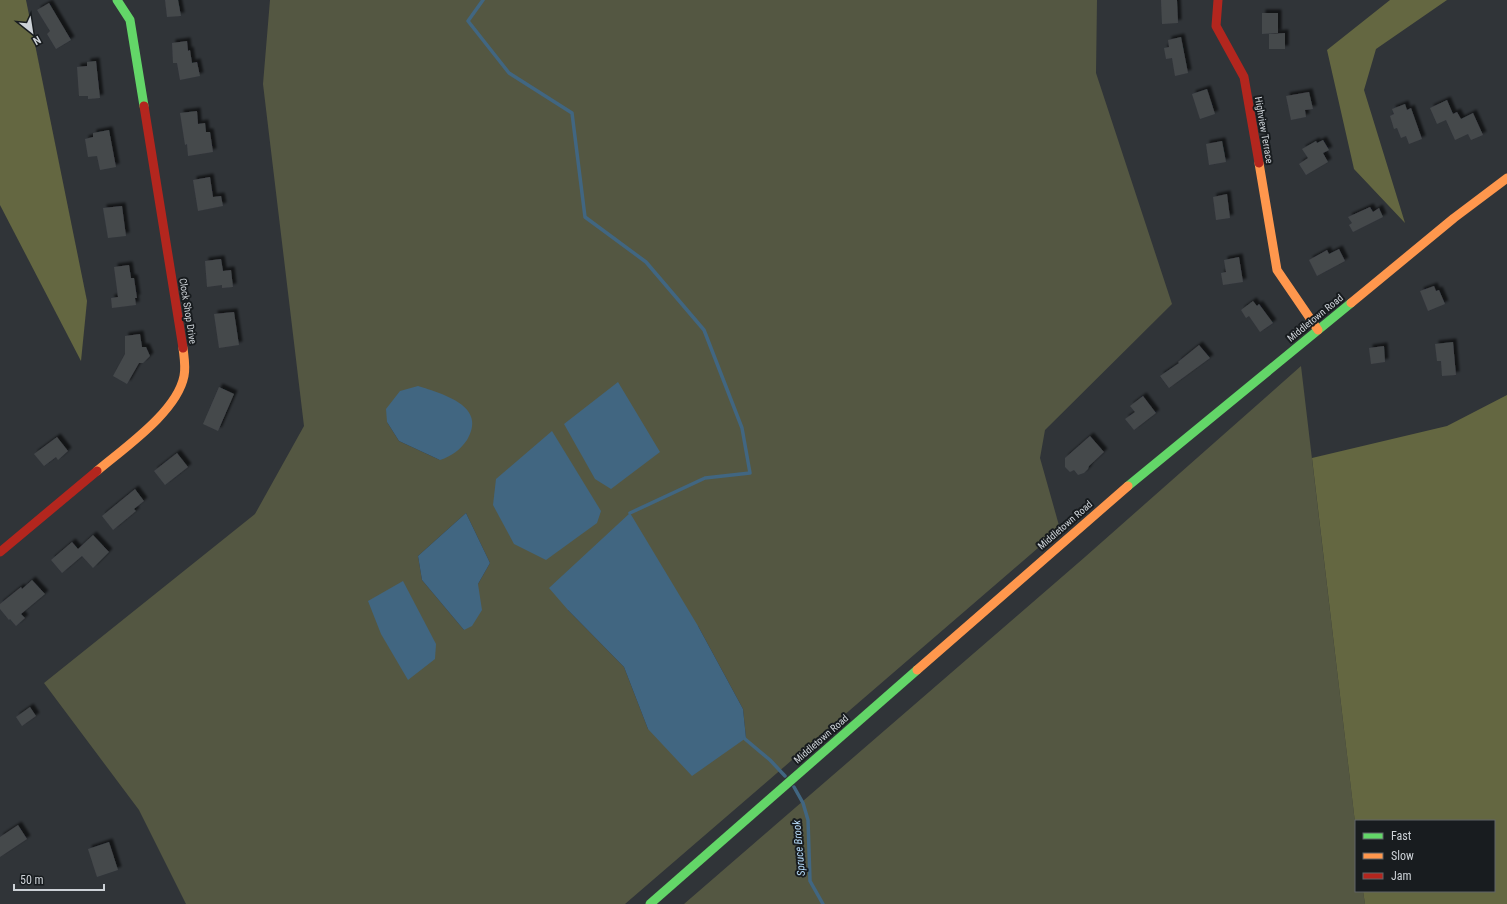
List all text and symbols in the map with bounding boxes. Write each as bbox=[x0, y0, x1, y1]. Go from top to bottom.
north arrow bbox=[12, 12, 52, 52]
text: N bbox=[30, 33, 43, 48]
street label: Highview Terrace bbox=[1253, 96, 1275, 165]
street label: Clock Shop Drive bbox=[177, 277, 199, 345]
street label: Middletown Road bbox=[1285, 292, 1345, 344]
street label: Middletown Road bbox=[1036, 498, 1094, 552]
street label: Middletown Road bbox=[792, 712, 850, 766]
water label: Spruce Brook bbox=[790, 819, 808, 877]
legend bbox=[1355, 820, 1495, 892]
text: Fast bbox=[1391, 829, 1412, 843]
text: Slow bbox=[1391, 849, 1414, 863]
scale bar bbox=[14, 866, 104, 892]
text: Jam bbox=[1391, 869, 1412, 883]
text: 50 m bbox=[20, 873, 44, 887]

